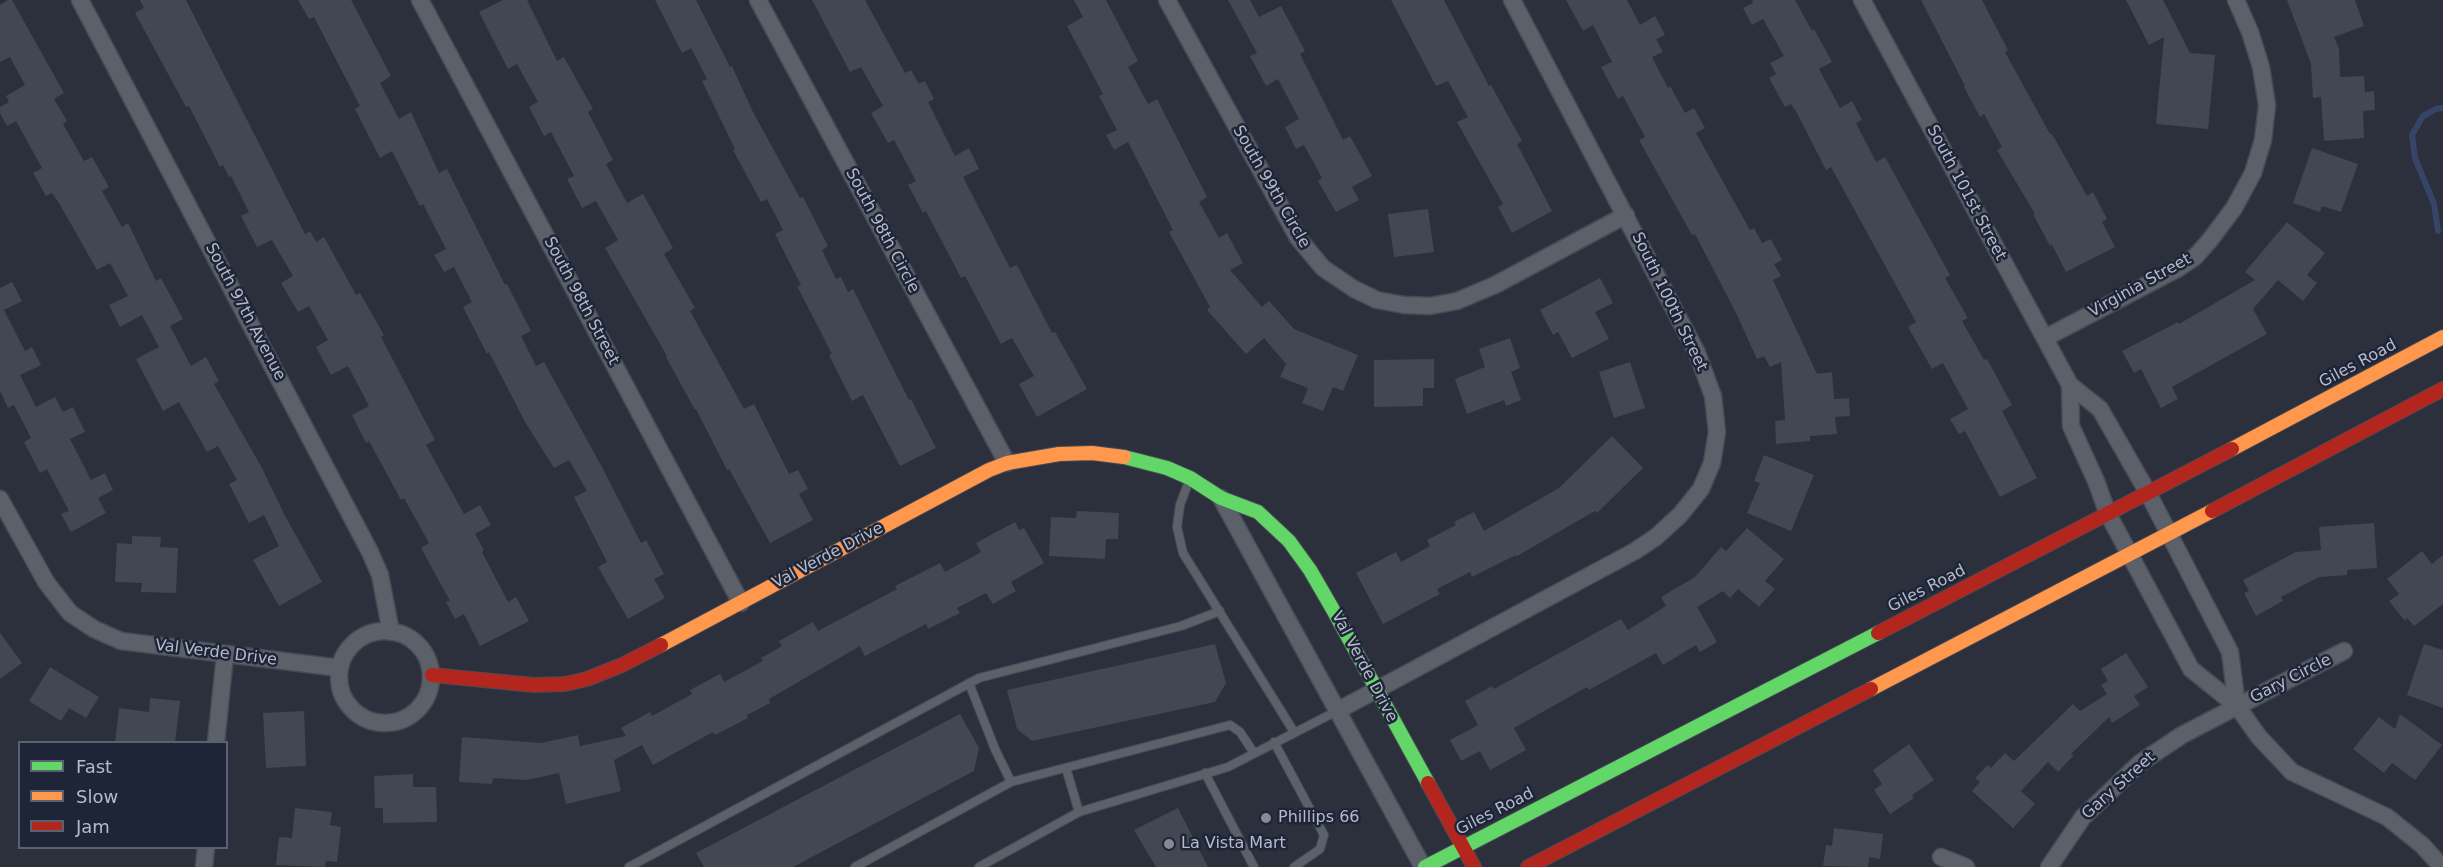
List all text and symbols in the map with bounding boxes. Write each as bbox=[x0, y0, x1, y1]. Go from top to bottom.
street label: South 99th Circle bbox=[1228, 122, 1314, 252]
street label: South 101st Street bbox=[1922, 122, 2010, 264]
street label: South 98th Circle bbox=[841, 165, 923, 297]
street label: South 100th Street bbox=[1627, 229, 1711, 375]
street label: South 98th Street bbox=[539, 234, 623, 368]
street label: South 97th Avenue bbox=[201, 240, 289, 384]
street label: Virginia Street bbox=[2085, 250, 2195, 322]
street label: Giles Road bbox=[2316, 336, 2400, 392]
street label: Val Verde Drive bbox=[769, 519, 887, 593]
street label: Giles Road bbox=[1885, 561, 1969, 617]
street label: Val Verde Drive bbox=[1327, 608, 1401, 726]
street label: Val Verde Drive bbox=[154, 636, 278, 670]
street label: Gary Circle bbox=[2247, 650, 2335, 708]
legend bbox=[18, 741, 228, 849]
street label: Gary Street bbox=[2078, 748, 2160, 824]
text: Fast bbox=[76, 756, 112, 777]
street label: Giles Road bbox=[1453, 784, 1537, 840]
text: Slow bbox=[76, 786, 118, 807]
place label: Phillips 66 bbox=[1278, 808, 1360, 828]
marker: Phillips 66 bbox=[1259, 811, 1273, 825]
text: Jam bbox=[76, 816, 110, 837]
place label: La Vista Mart bbox=[1181, 834, 1286, 854]
marker: La Vista Mart bbox=[1162, 837, 1176, 851]

